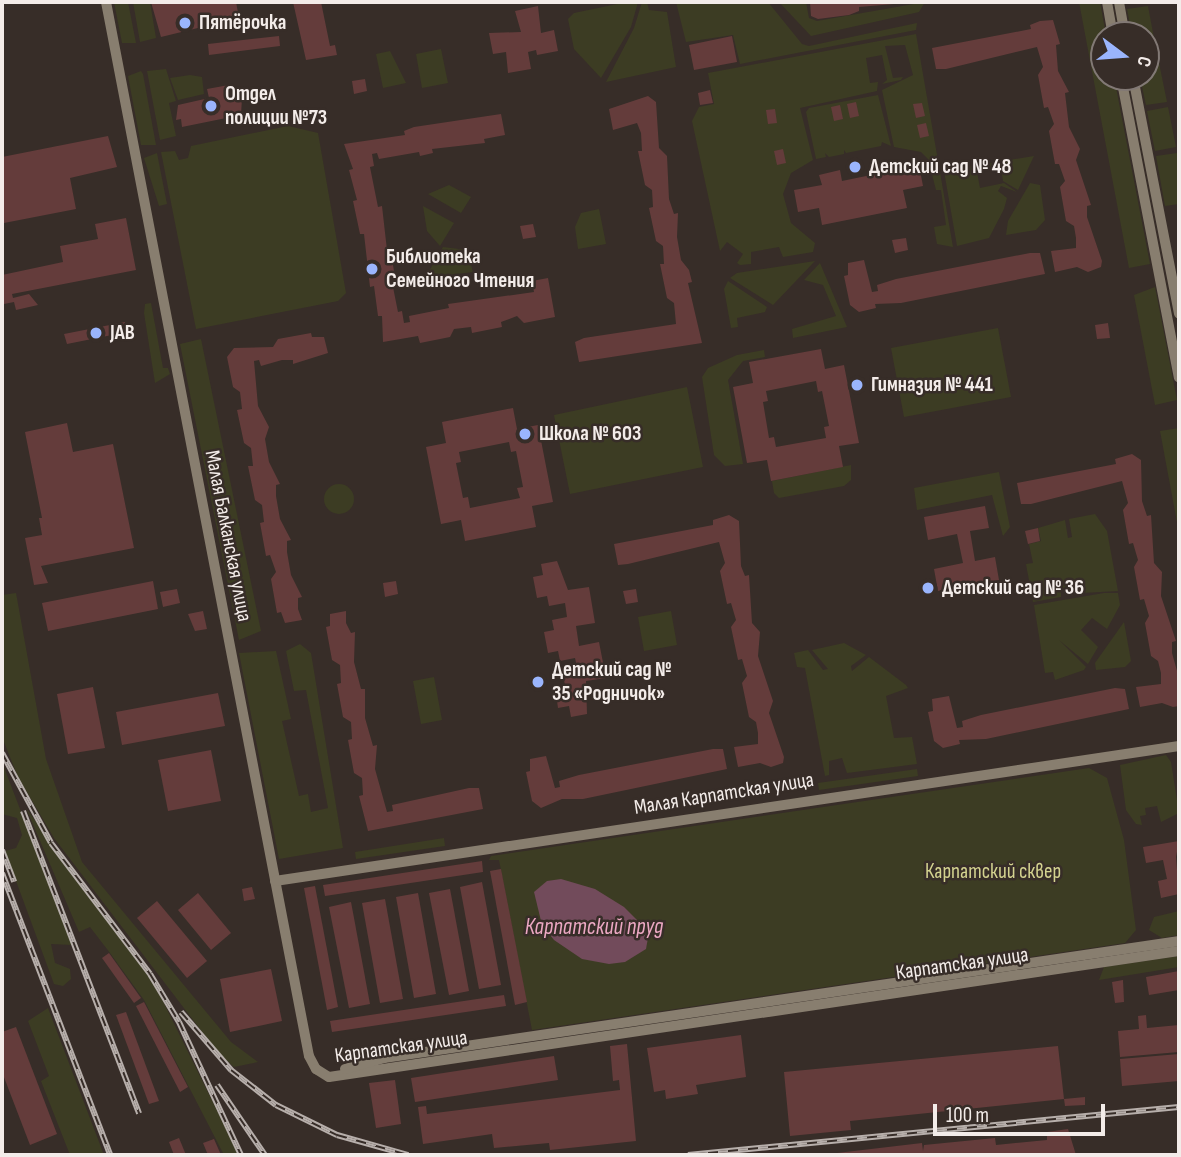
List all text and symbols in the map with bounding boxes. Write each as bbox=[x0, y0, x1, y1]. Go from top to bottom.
place label: Пятёрочка bbox=[199, 10, 286, 36]
marker: Пятёрочка bbox=[177, 15, 193, 31]
north arrow bbox=[1090, 21, 1160, 91]
text: С bbox=[1131, 54, 1156, 69]
place label: Отдел полиции №73 bbox=[225, 81, 327, 131]
marker: Отдел полиции №73 bbox=[203, 98, 219, 114]
place label: Детский сад № 48 bbox=[869, 154, 1012, 180]
marker: Детский сад № 48 bbox=[847, 159, 863, 175]
place label: Библиотека Семейного Чтения bbox=[386, 244, 534, 294]
marker: Библиотека Семейного Чтения bbox=[364, 261, 380, 277]
place label: JAB bbox=[110, 320, 135, 346]
marker: JAB bbox=[88, 325, 104, 341]
place label: Гимназия № 441 bbox=[871, 372, 993, 398]
marker: Гимназия № 441 bbox=[849, 377, 865, 393]
place label: Школа № 603 bbox=[539, 421, 641, 447]
marker: Школа № 603 bbox=[517, 426, 533, 442]
street label: Малая Балканская улица bbox=[199, 448, 257, 624]
place label: Детский сад № 36 bbox=[942, 575, 1084, 601]
marker: Детский сад № 36 bbox=[920, 580, 936, 596]
place label: Детский сад № 35 «Родничок» bbox=[552, 657, 672, 707]
marker: Детский сад № 35 «Родничок» bbox=[530, 674, 546, 690]
street label: Малая Карпатская улица bbox=[632, 767, 816, 821]
park label: Карпатский сквер bbox=[925, 859, 1061, 885]
water label: Карпатский пруд bbox=[525, 913, 663, 941]
street label: Карпатская улица bbox=[894, 942, 1030, 986]
street label: Карпатская улица bbox=[333, 1025, 469, 1069]
scale bar bbox=[936, 1090, 1108, 1134]
text: 100 m bbox=[946, 1103, 989, 1128]

